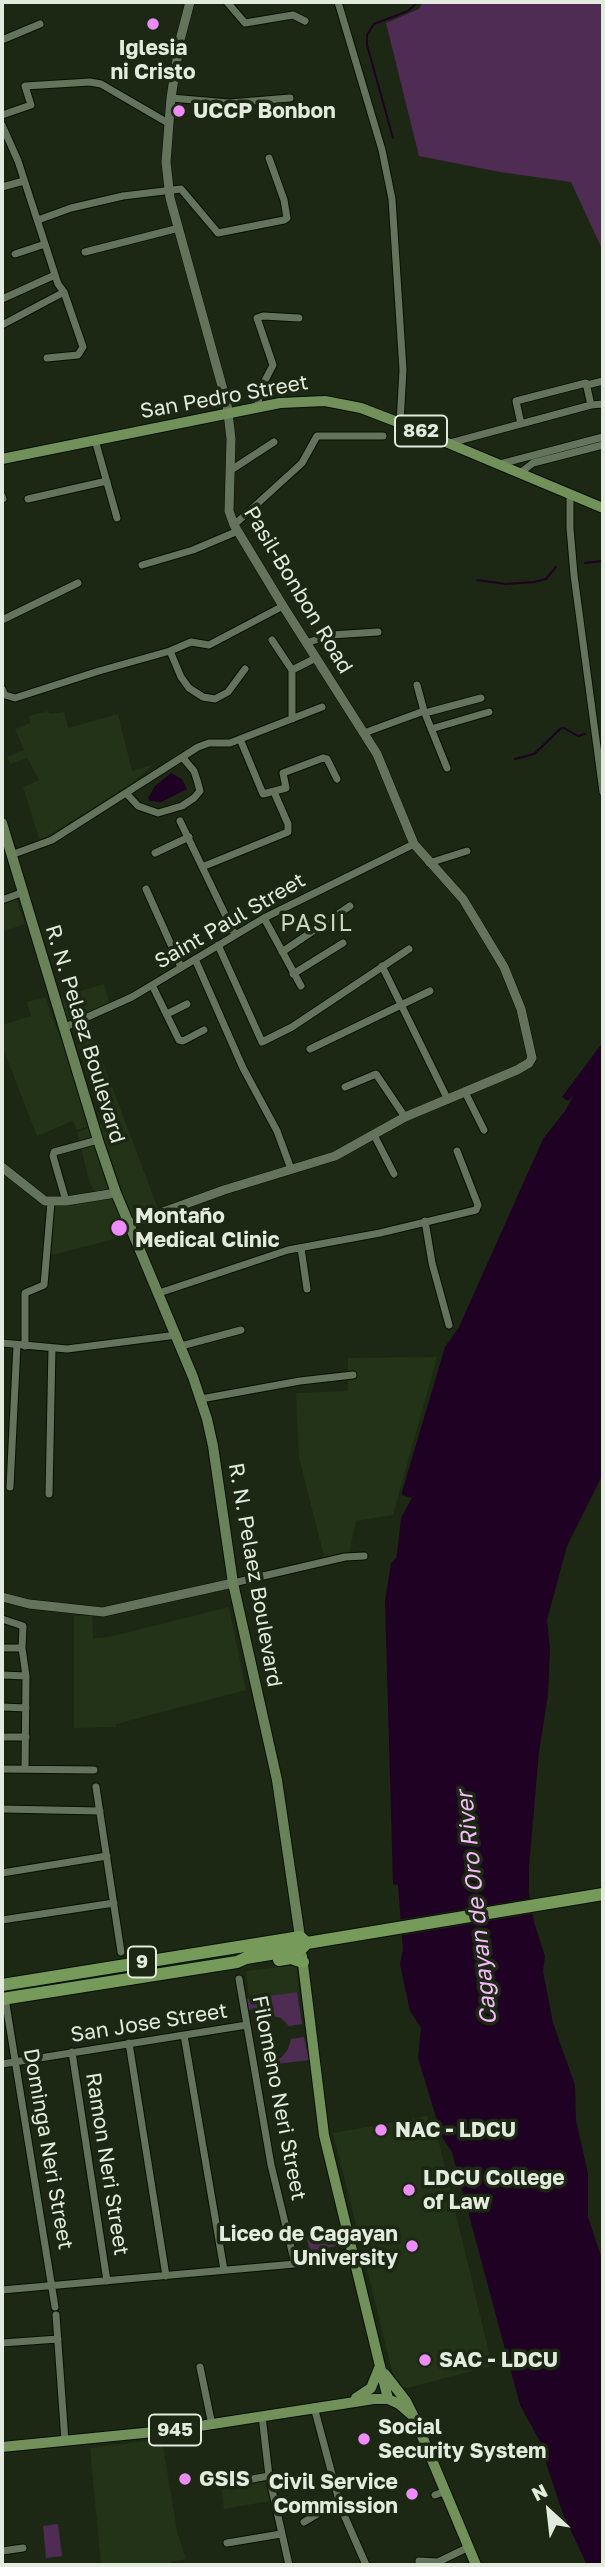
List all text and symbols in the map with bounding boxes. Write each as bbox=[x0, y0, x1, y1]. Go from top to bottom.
marker: Iglesia ni Cristo bbox=[145, 16, 161, 32]
place label: Iglesia ni Cristo bbox=[110, 35, 196, 85]
place label: UCCP Bonbon bbox=[193, 98, 336, 124]
marker: UCCP Bonbon bbox=[171, 103, 187, 119]
street label: San Pedro Street bbox=[138, 370, 310, 424]
road number: 862 bbox=[395, 416, 447, 446]
street label: Pasil-Bonbon Road bbox=[238, 502, 358, 678]
street label: Saint Paul Street bbox=[150, 868, 310, 974]
district label: PASIL bbox=[281, 910, 353, 938]
street label: R. N. Pelaez Boulevard bbox=[40, 922, 130, 1146]
place label: Montaño Medical Clinic bbox=[135, 1203, 280, 1253]
marker: Montaño Medical Clinic bbox=[109, 1218, 129, 1238]
street label: R. N. Pelaez Boulevard bbox=[223, 1461, 287, 1689]
water label: Cagayan de Oro River bbox=[451, 1789, 503, 2027]
road number: 9 bbox=[128, 1946, 156, 1978]
street label: Filomeno Neri Street bbox=[247, 1993, 311, 2203]
street label: San Jose Street bbox=[69, 1998, 229, 2048]
street label: Dominga Neri Street bbox=[18, 2046, 78, 2252]
street label: Ramon Neri Street bbox=[80, 2071, 134, 2257]
place label: NAC - LDCU bbox=[395, 2117, 516, 2143]
marker: NAC - LDCU bbox=[373, 2122, 389, 2138]
place label: LDCU College of Law bbox=[423, 2165, 565, 2215]
marker: LDCU College of Law bbox=[401, 2182, 417, 2198]
place label: Liceo de Cagayan University bbox=[219, 2221, 398, 2271]
marker: Liceo de Cagayan University bbox=[404, 2238, 420, 2254]
place label: SAC - LDCU bbox=[439, 2347, 558, 2373]
marker: SAC - LDCU bbox=[417, 2352, 433, 2368]
road number: 945 bbox=[149, 2414, 201, 2446]
place label: Social Security System bbox=[378, 2414, 546, 2464]
marker: Social Security System bbox=[356, 2431, 372, 2447]
place label: GSIS bbox=[199, 2466, 250, 2492]
place label: Civil Service Commission bbox=[269, 2469, 398, 2519]
marker: GSIS bbox=[177, 2471, 193, 2487]
north arrow bbox=[514, 2476, 584, 2546]
text: N bbox=[528, 2478, 551, 2505]
marker: Civil Service Commission bbox=[404, 2486, 420, 2502]

